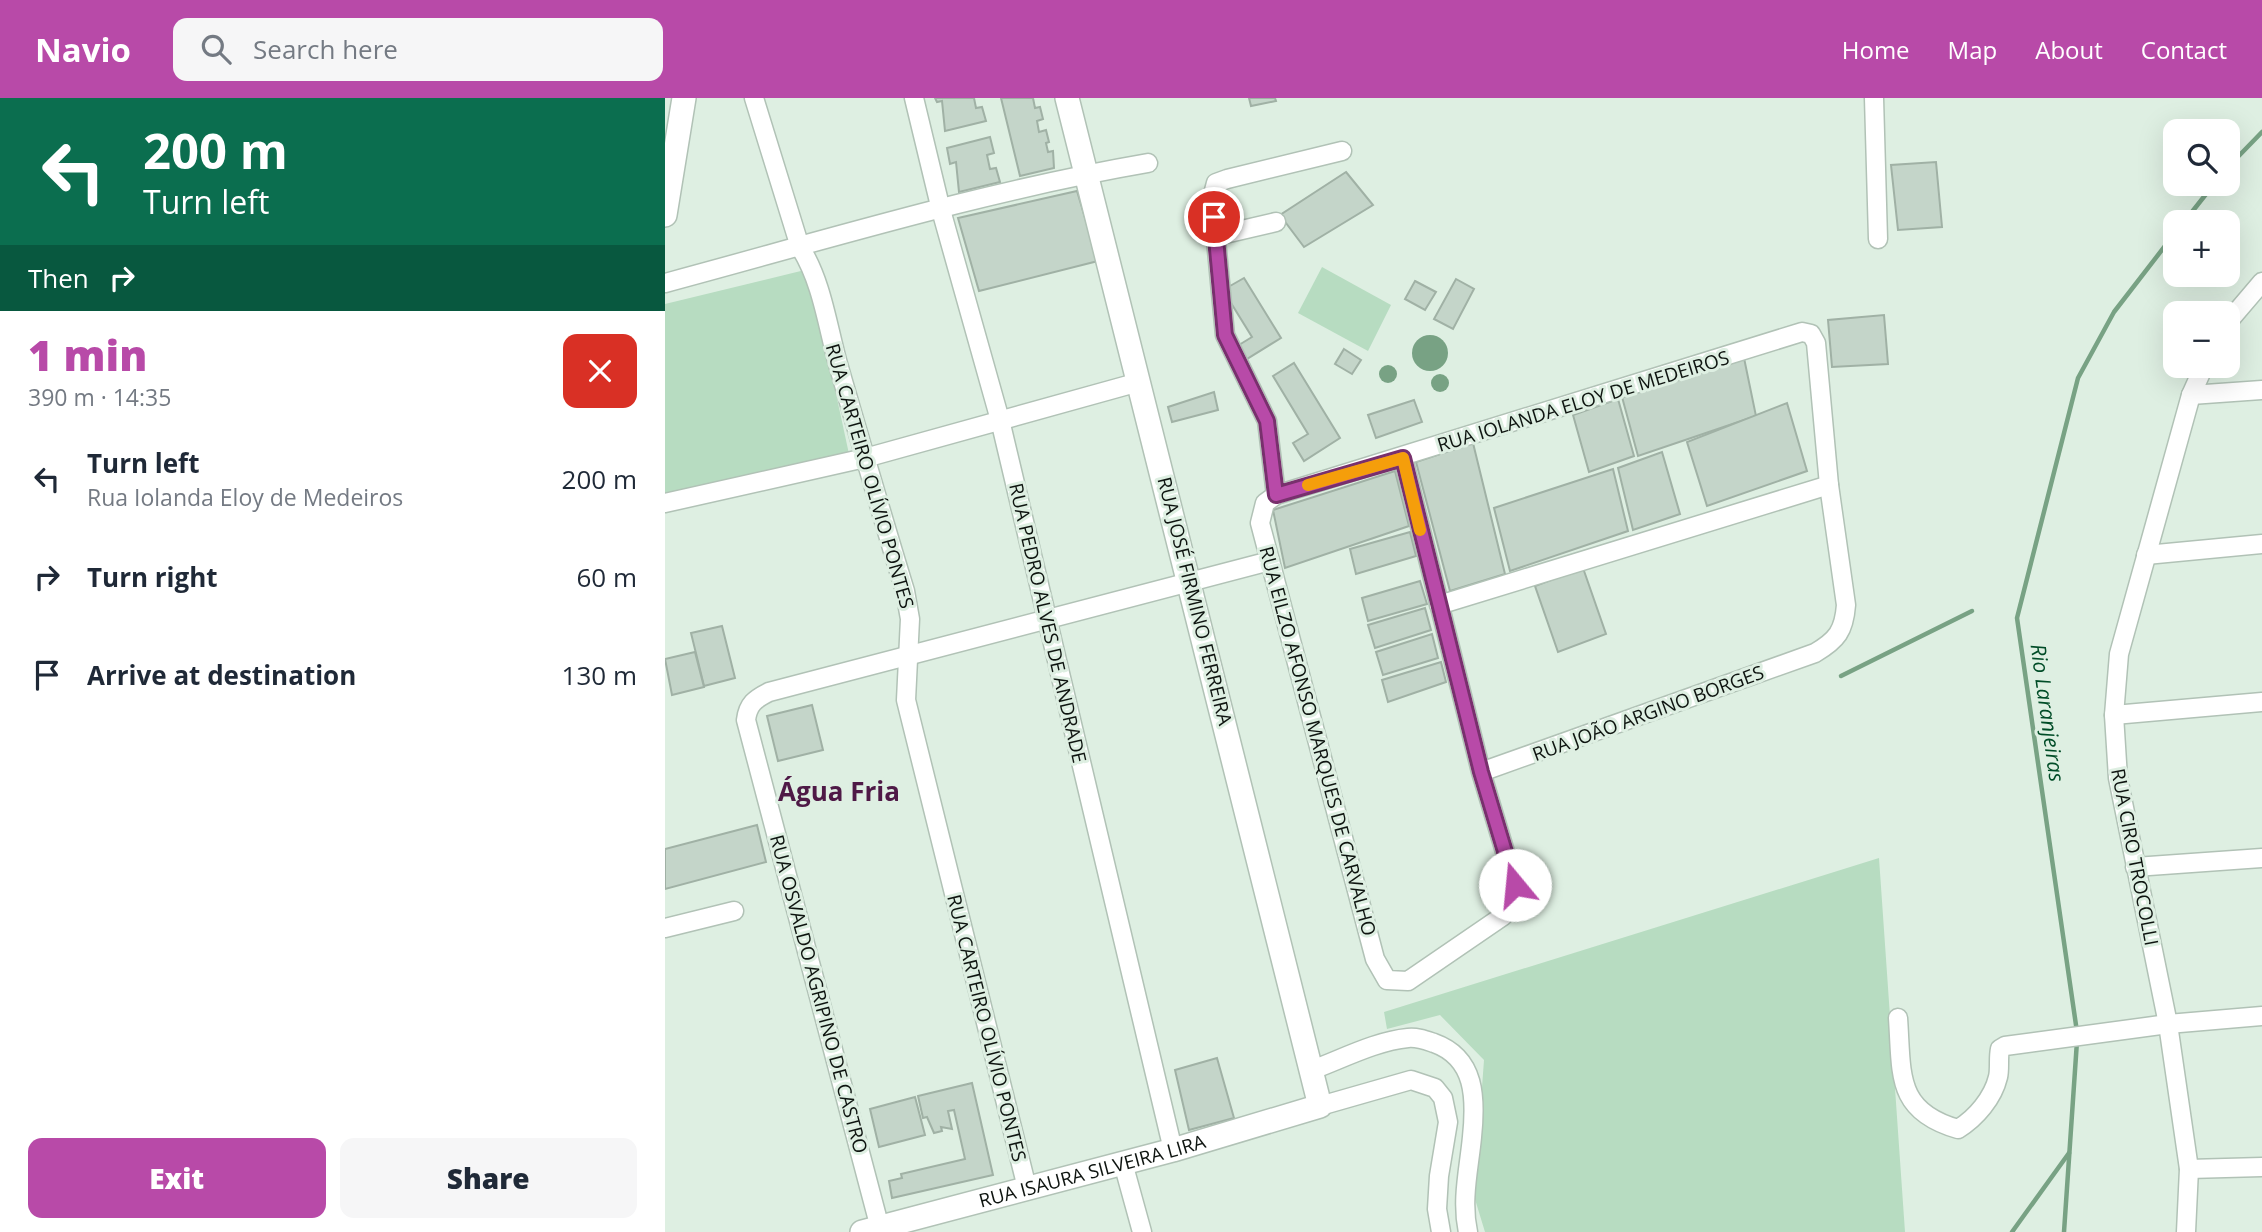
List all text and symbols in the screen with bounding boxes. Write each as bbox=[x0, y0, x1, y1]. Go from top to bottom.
search box bbox=[173, 18, 663, 81]
text: Navio bbox=[35, 27, 131, 72]
icon: search bbox=[197, 30, 235, 68]
text: Search here bbox=[253, 31, 398, 67]
text: Home bbox=[1842, 33, 1910, 66]
text: Map bbox=[1948, 33, 1997, 66]
text: About bbox=[2035, 33, 2103, 66]
text: Contact bbox=[2141, 33, 2227, 66]
text: 200 m bbox=[143, 117, 288, 183]
map controls bbox=[2163, 119, 2240, 378]
button: search bbox=[2163, 119, 2240, 196]
icon: left bbox=[28, 126, 119, 217]
text: Turn left bbox=[143, 180, 269, 223]
pin bbox=[1184, 187, 1244, 247]
icon: arrive bbox=[1195, 198, 1233, 236]
button: + bbox=[2163, 210, 2240, 287]
icon: right bbox=[103, 259, 141, 297]
text: Then bbox=[28, 260, 89, 296]
button: − bbox=[2163, 301, 2240, 378]
text: 1 min bbox=[28, 326, 147, 383]
button: close bbox=[563, 334, 637, 408]
street label: RUA CARTEIRO OLÍVIO PONTES bbox=[820, 341, 920, 611]
street label: RUA IOLANDA ELOY DE MEDEIROS bbox=[1434, 344, 1732, 458]
text: 390 m · 14:35 bbox=[28, 381, 171, 413]
text: Turn left bbox=[87, 445, 199, 481]
icon: left bbox=[28, 460, 66, 498]
text: 200 m bbox=[562, 461, 637, 497]
street label: RUA JOSÉ FIRMINO FERREIRA bbox=[1152, 474, 1238, 728]
text: Rua Iolanda Eloy de Medeiros bbox=[87, 481, 403, 513]
street label: RUA PEDRO ALVES DE ANDRADE bbox=[1003, 481, 1093, 765]
street label: RUA EILZO AFONSO MARQUES DE CARVALHO bbox=[1253, 543, 1383, 939]
icon: right bbox=[28, 558, 66, 596]
text: Turn right bbox=[87, 559, 218, 595]
text: 60 m bbox=[576, 559, 637, 595]
water label: Rio Laranjeiras bbox=[2024, 642, 2072, 784]
icon: arrive bbox=[28, 656, 66, 694]
text: Arrive at destination bbox=[87, 657, 356, 693]
text: 130 m bbox=[562, 657, 637, 693]
street label: RUA JOÃO ARGINO BORGES bbox=[1529, 659, 1767, 767]
street label: RUA CIRO TROCOLLI bbox=[2105, 766, 2165, 948]
district label: Água Fria bbox=[778, 773, 900, 809]
street label: RUA OSVALDO AGRIPINO DE CASTRO bbox=[764, 832, 874, 1156]
position arrow bbox=[1478, 848, 1552, 922]
street label: RUA CARTEIRO OLÍVIO PONTES bbox=[941, 892, 1033, 1164]
street label: RUA ISAURA SILVEIRA LIRA bbox=[976, 1128, 1208, 1214]
button: Exit bbox=[28, 1138, 326, 1218]
button: Share bbox=[340, 1138, 637, 1218]

